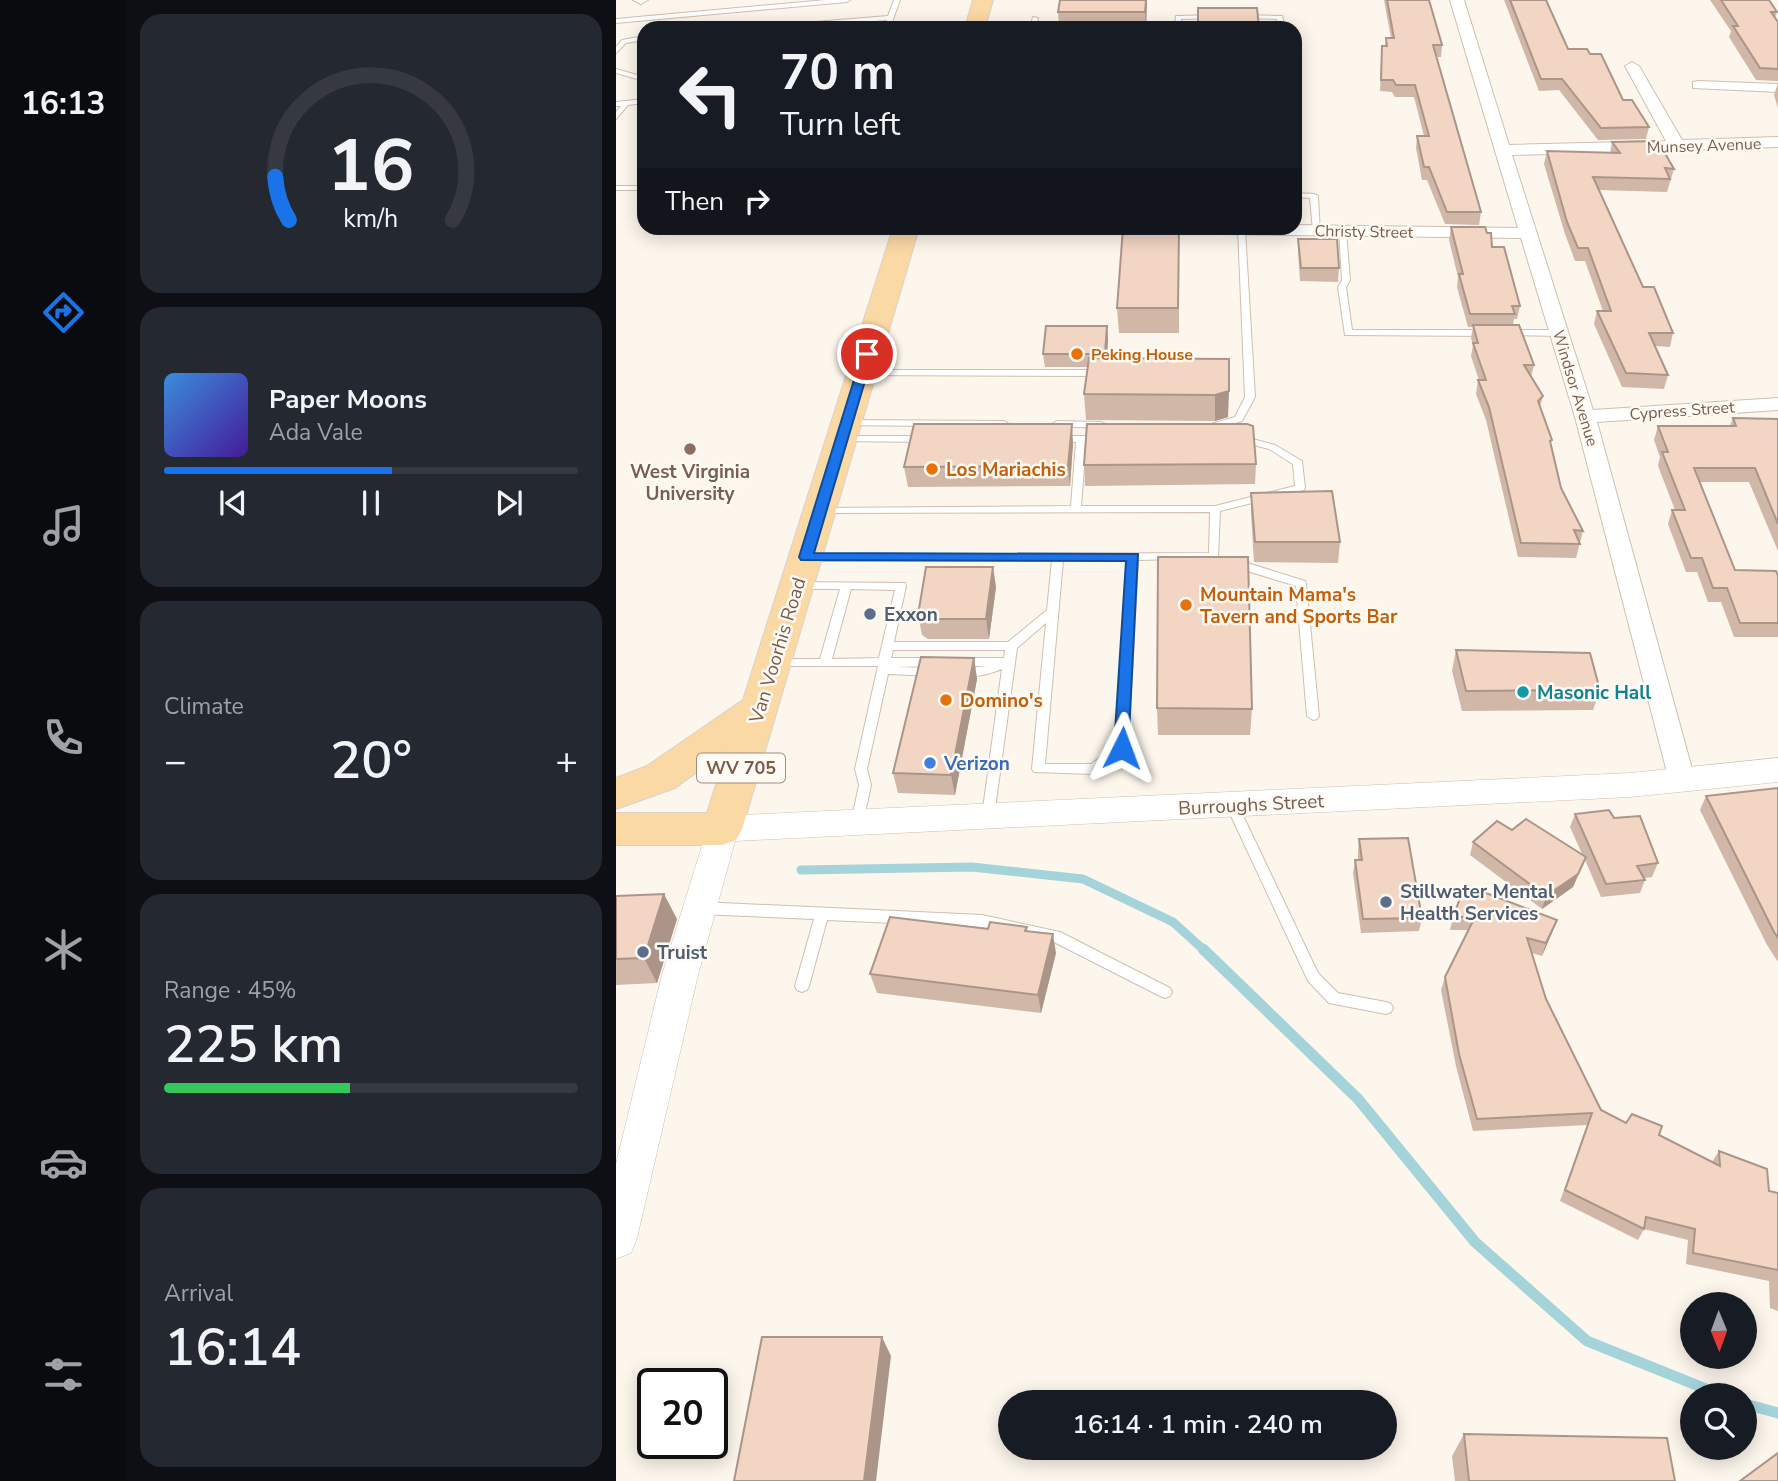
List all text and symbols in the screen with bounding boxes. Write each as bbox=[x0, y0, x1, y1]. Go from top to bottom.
text: 70 m bbox=[780, 39, 895, 106]
icon: left bbox=[665, 49, 756, 140]
text: 16:13 bbox=[21, 82, 105, 125]
text: Turn left bbox=[780, 103, 900, 146]
text: 16 bbox=[327, 116, 415, 216]
street label: Munsey Avenue bbox=[1646, 133, 1762, 159]
icon: right bbox=[738, 182, 776, 220]
text: Then bbox=[665, 184, 724, 219]
text: km/h bbox=[343, 202, 399, 236]
street label: Christy Street bbox=[1314, 220, 1414, 244]
icon: directions bbox=[39, 288, 88, 337]
pin bbox=[837, 324, 897, 384]
street label: Windsor Avenue bbox=[1547, 327, 1603, 449]
icon: arrive bbox=[848, 335, 886, 373]
place label: Peking House bbox=[1091, 344, 1193, 366]
marker: Peking House bbox=[1069, 346, 1085, 362]
text: Paper Moons bbox=[269, 382, 427, 417]
street label: Cypress Street bbox=[1629, 396, 1736, 426]
text: Ada Vale bbox=[269, 417, 363, 448]
marker: West Virginia University bbox=[682, 441, 698, 457]
place label: Los Mariachis bbox=[946, 457, 1066, 483]
place label: West Virginia University bbox=[630, 459, 750, 507]
marker: Los Mariachis bbox=[924, 461, 940, 477]
icon: previous bbox=[214, 484, 252, 522]
icon: pause bbox=[352, 484, 390, 522]
icon: next bbox=[490, 484, 528, 522]
icon: music bbox=[39, 501, 88, 550]
street label: Van Voorhis Road bbox=[743, 574, 812, 727]
place label: Mountain Mama's Tavern and Sports Bar bbox=[1200, 582, 1398, 630]
marker: Mountain Mama's Tavern and Sports Bar bbox=[1178, 597, 1194, 613]
place label: Exxon bbox=[884, 602, 938, 628]
marker: Exxon bbox=[862, 606, 878, 622]
place label: Masonic Hall bbox=[1537, 680, 1651, 706]
marker: Masonic Hall bbox=[1515, 684, 1531, 700]
place label: Domino's bbox=[960, 688, 1043, 714]
text: Climate bbox=[164, 691, 244, 722]
marker: Domino's bbox=[938, 692, 954, 708]
position arrow bbox=[1085, 711, 1159, 785]
icon: phone bbox=[39, 713, 88, 762]
text: 20° bbox=[330, 725, 412, 796]
text: − bbox=[164, 736, 187, 787]
text: + bbox=[555, 736, 578, 787]
place label: Verizon bbox=[943, 751, 1010, 777]
road number: WV 705 bbox=[697, 754, 785, 782]
marker: Verizon bbox=[922, 755, 938, 771]
street label: Burroughs Street bbox=[1177, 788, 1325, 822]
place label: Stillwater Mental Health Services bbox=[1400, 879, 1554, 927]
marker: Stillwater Mental Health Services bbox=[1378, 894, 1394, 910]
icon: climate bbox=[39, 925, 88, 974]
place label: Truist bbox=[657, 940, 708, 966]
marker: Truist bbox=[635, 944, 651, 960]
text: Range · 45% bbox=[164, 975, 296, 1006]
text: 225 km bbox=[164, 1009, 343, 1080]
icon: car bbox=[39, 1138, 88, 1187]
text: Arrival bbox=[164, 1278, 233, 1309]
north arrow bbox=[1680, 1292, 1757, 1368]
map controls bbox=[1680, 1292, 1757, 1460]
text: 16:14 bbox=[164, 1312, 301, 1383]
icon: filters bbox=[39, 1350, 88, 1399]
speed limit sign: 20 bbox=[637, 1368, 728, 1459]
button: search bbox=[1680, 1383, 1757, 1460]
text: 16:14 · 1 min · 240 m bbox=[1072, 1407, 1323, 1442]

